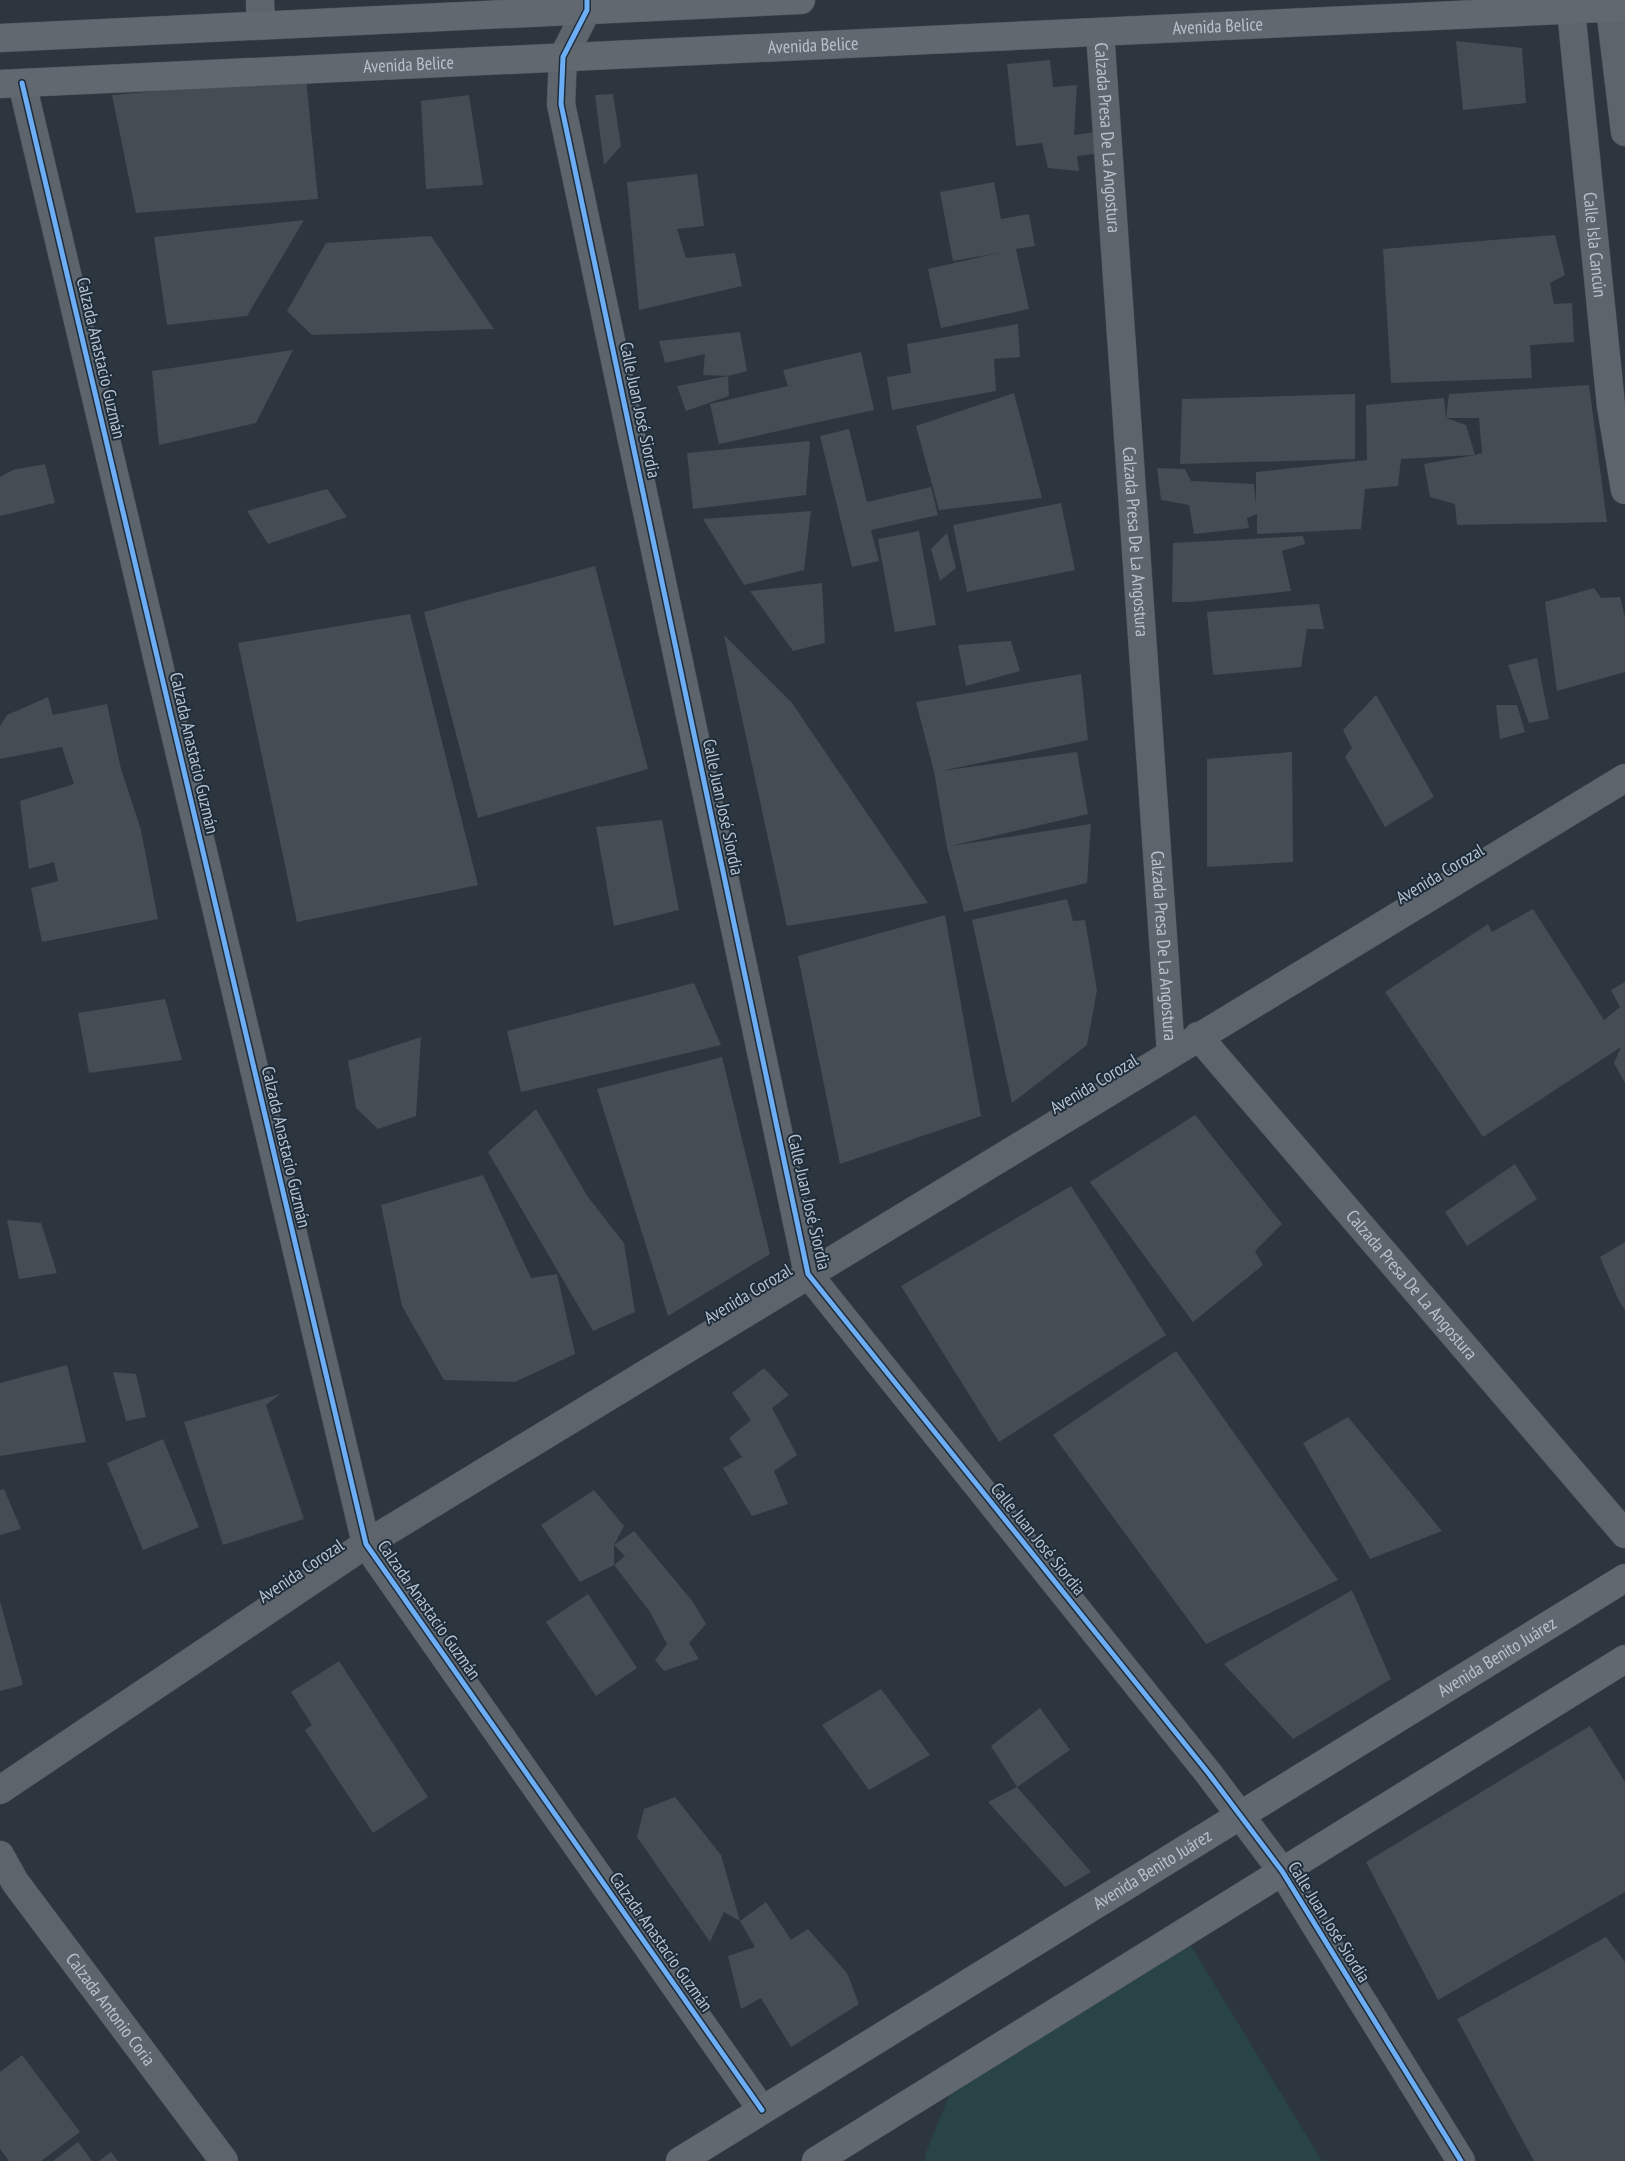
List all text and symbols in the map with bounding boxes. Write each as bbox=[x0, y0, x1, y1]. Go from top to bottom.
street label: Avenida Belice bbox=[1172, 12, 1263, 39]
street label: Avenida Belice bbox=[767, 31, 859, 59]
street label: Calzada Presa De La Angostura bbox=[1090, 42, 1126, 234]
street label: Avenida Belice bbox=[363, 51, 454, 78]
street label: Calle Isla Cancún bbox=[1578, 191, 1612, 298]
street label: Calzada Anastacio Guzmán bbox=[72, 275, 131, 441]
street label: Calle Juan José Siordia bbox=[615, 340, 666, 480]
street label: Calzada Presa De La Angostura bbox=[1118, 446, 1154, 638]
street label: Calzada Anastacio Guzmán bbox=[165, 670, 224, 836]
street label: Calle Juan José Siordia bbox=[698, 737, 749, 877]
street label: Avenida Corozal bbox=[1391, 838, 1489, 909]
street label: Calzada Presa De La Angostura bbox=[1146, 850, 1182, 1042]
street label: Avenida Corozal bbox=[1045, 1048, 1143, 1119]
street label: Calzada Anastacio Guzmán bbox=[257, 1064, 316, 1230]
street label: Calle Juan José Siordia bbox=[783, 1132, 836, 1272]
street label: Calzada Presa De La Angostura bbox=[1341, 1205, 1483, 1364]
street label: Avenida Corozal bbox=[699, 1258, 797, 1329]
street label: Calle Juan José Siordia bbox=[986, 1478, 1091, 1600]
street label: Avenida Corozal bbox=[253, 1533, 349, 1608]
street label: Calzada Anastacio Guzmán bbox=[373, 1535, 486, 1684]
street label: Avenida Benito Juárez bbox=[1433, 1611, 1560, 1702]
street label: Avenida Benito Juárez bbox=[1088, 1824, 1216, 1914]
street label: Calle Juan José Siordia bbox=[1283, 1857, 1376, 1987]
street label: Calzada Anastacio Guzmán bbox=[605, 1867, 718, 2016]
street label: Calzada Antonio Coria bbox=[61, 1948, 161, 2070]

